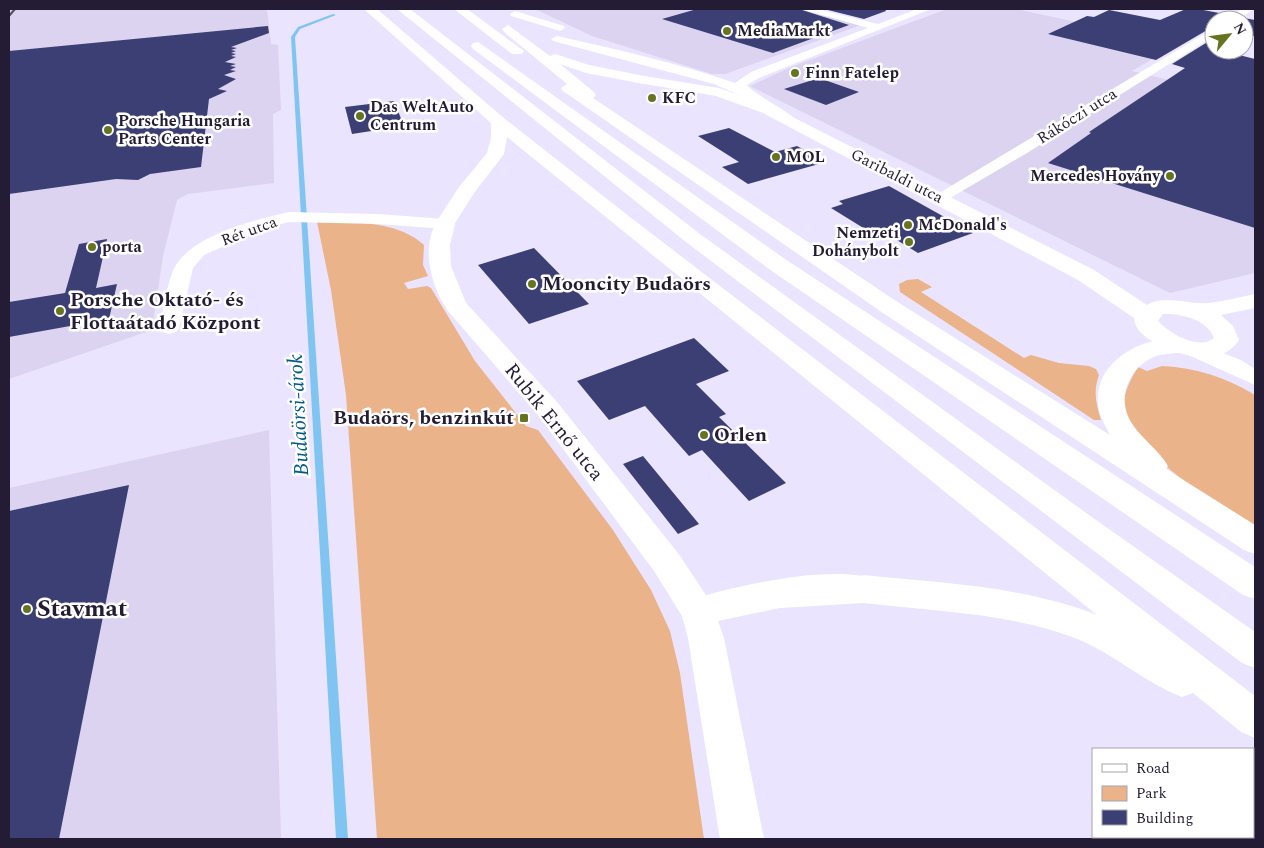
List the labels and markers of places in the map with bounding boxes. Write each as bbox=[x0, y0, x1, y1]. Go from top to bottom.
place label: MediaMarkt bbox=[737, 19, 831, 43]
marker: MediaMarkt bbox=[721, 25, 733, 37]
place label: Finn Fatelep bbox=[805, 61, 899, 85]
marker: Finn Fatelep bbox=[789, 67, 801, 79]
place label: KFC bbox=[662, 86, 696, 110]
marker: KFC bbox=[646, 92, 658, 104]
place label: Das WeltAuto Centrum bbox=[370, 95, 474, 137]
place label: Porsche Hungaria Parts Center bbox=[118, 109, 251, 151]
marker: Das WeltAuto Centrum bbox=[354, 110, 366, 122]
marker: Porsche Hungaria Parts Center bbox=[102, 124, 114, 136]
place label: MOL bbox=[786, 145, 825, 169]
marker: MOL bbox=[770, 151, 782, 163]
place label: Mercedes Hovány bbox=[1030, 164, 1161, 188]
marker: Mercedes Hovány bbox=[1164, 170, 1176, 182]
place label: McDonald's bbox=[918, 213, 1007, 237]
marker: McDonald's bbox=[902, 219, 914, 231]
place label: Nemzeti Dohánybolt bbox=[812, 221, 899, 263]
place label: porta bbox=[102, 235, 142, 259]
marker: Nemzeti Dohánybolt bbox=[903, 236, 915, 248]
marker: porta bbox=[86, 241, 98, 253]
place label: Mooncity Budaörs bbox=[542, 269, 711, 299]
marker: Mooncity Budaörs bbox=[526, 278, 538, 290]
place label: Porsche Oktató- és Flottaátadó Központ bbox=[70, 285, 261, 338]
marker: Porsche Oktató- és Flottaátadó Központ bbox=[54, 305, 66, 317]
place label: Budaörs, benzinkút bbox=[333, 403, 514, 433]
marker: Budaörs, benzinkút bbox=[518, 412, 530, 424]
place label: Orlen bbox=[714, 420, 767, 450]
marker: Orlen bbox=[698, 429, 710, 441]
place label: Stavmat bbox=[37, 591, 127, 627]
marker: Stavmat bbox=[21, 603, 33, 615]

